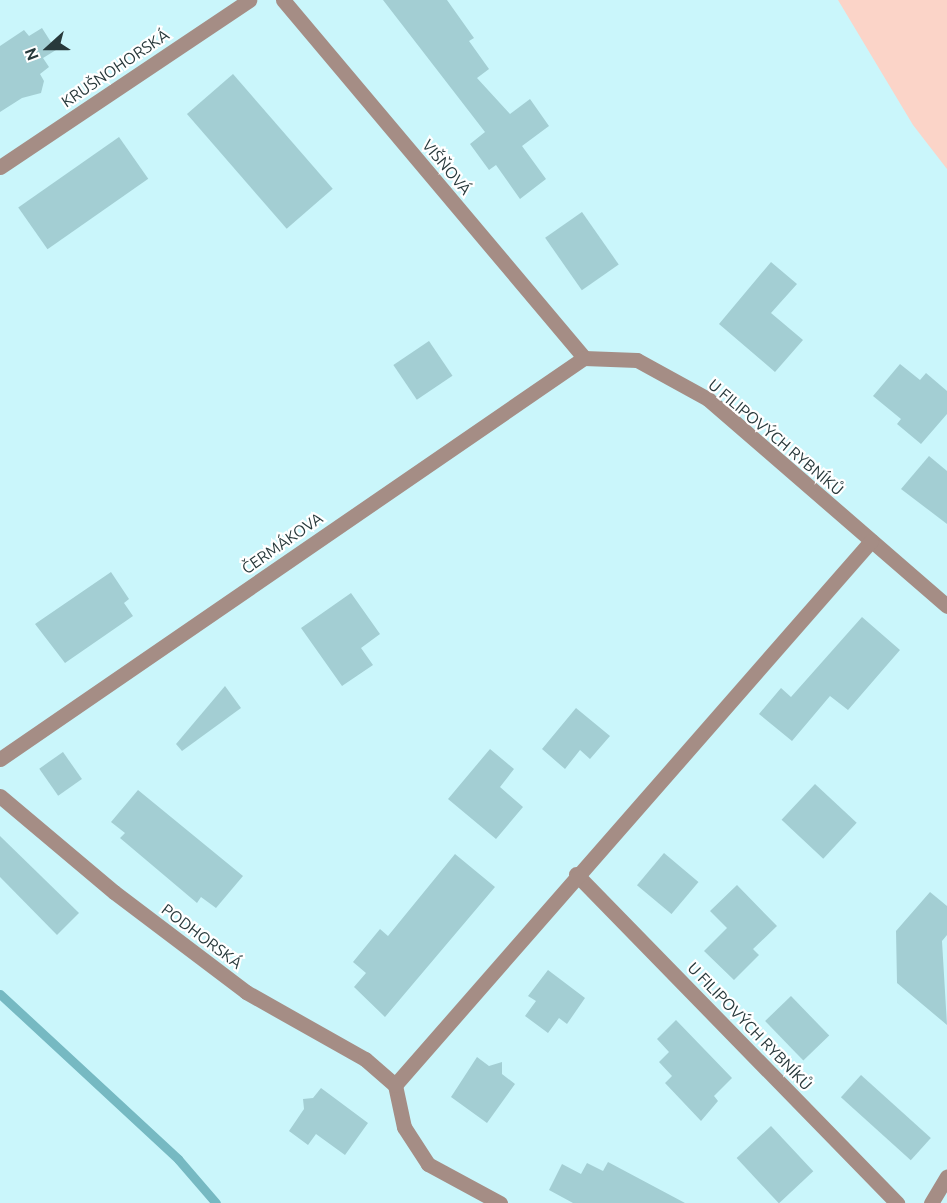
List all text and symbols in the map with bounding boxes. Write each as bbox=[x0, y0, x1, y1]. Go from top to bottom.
north arrow bbox=[18, 18, 78, 78]
street label: KRUŠNOHORSKÁ bbox=[58, 25, 172, 111]
text: N bbox=[21, 46, 42, 63]
street label: VIŠŇOVÁ bbox=[418, 136, 476, 198]
street label: U FILIPOVÝCH RYBNÍKŮ bbox=[704, 375, 848, 499]
street label: ČERMÁKOVA bbox=[238, 508, 326, 578]
street label: PODHORSKÁ bbox=[158, 899, 246, 973]
street label: U FILIPOVÝCH RYBNÍKŮ bbox=[684, 958, 816, 1094]

